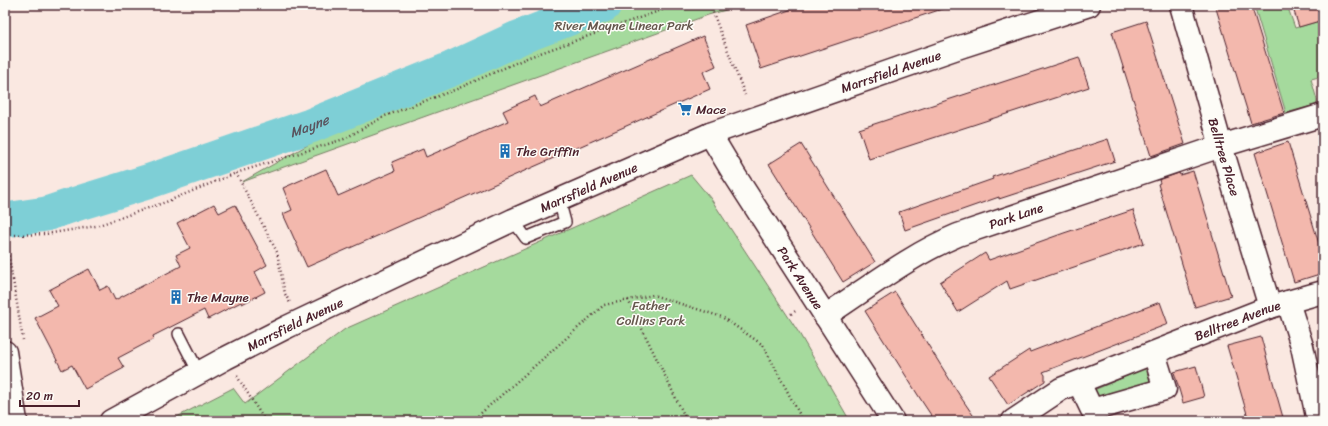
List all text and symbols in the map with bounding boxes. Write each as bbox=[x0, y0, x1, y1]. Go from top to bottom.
park label: River Mayne Linear Park bbox=[554, 14, 694, 37]
street label: Marrsfield Avenue bbox=[837, 43, 944, 99]
place label: Mace bbox=[696, 98, 727, 121]
supermarket icon: Mace bbox=[677, 101, 693, 117]
water label: Mayne bbox=[286, 106, 334, 145]
street label: Belltree Place bbox=[1202, 115, 1247, 199]
place label: The Griffin bbox=[516, 140, 579, 163]
building icon: The Griffin bbox=[497, 143, 513, 159]
street label: Marrsfield Avenue bbox=[536, 155, 642, 219]
street label: Park Lane bbox=[986, 196, 1046, 235]
street label: Park Avenue bbox=[772, 241, 830, 314]
place label: The Mayne bbox=[187, 286, 249, 309]
building icon: The Mayne bbox=[168, 289, 184, 305]
street label: Marrsfield Avenue bbox=[243, 290, 347, 357]
street label: Belltree Avenue bbox=[1191, 293, 1283, 347]
park label: Father Collins Park bbox=[617, 294, 685, 332]
scale bar bbox=[20, 382, 79, 408]
text: 20 m bbox=[26, 385, 53, 407]

